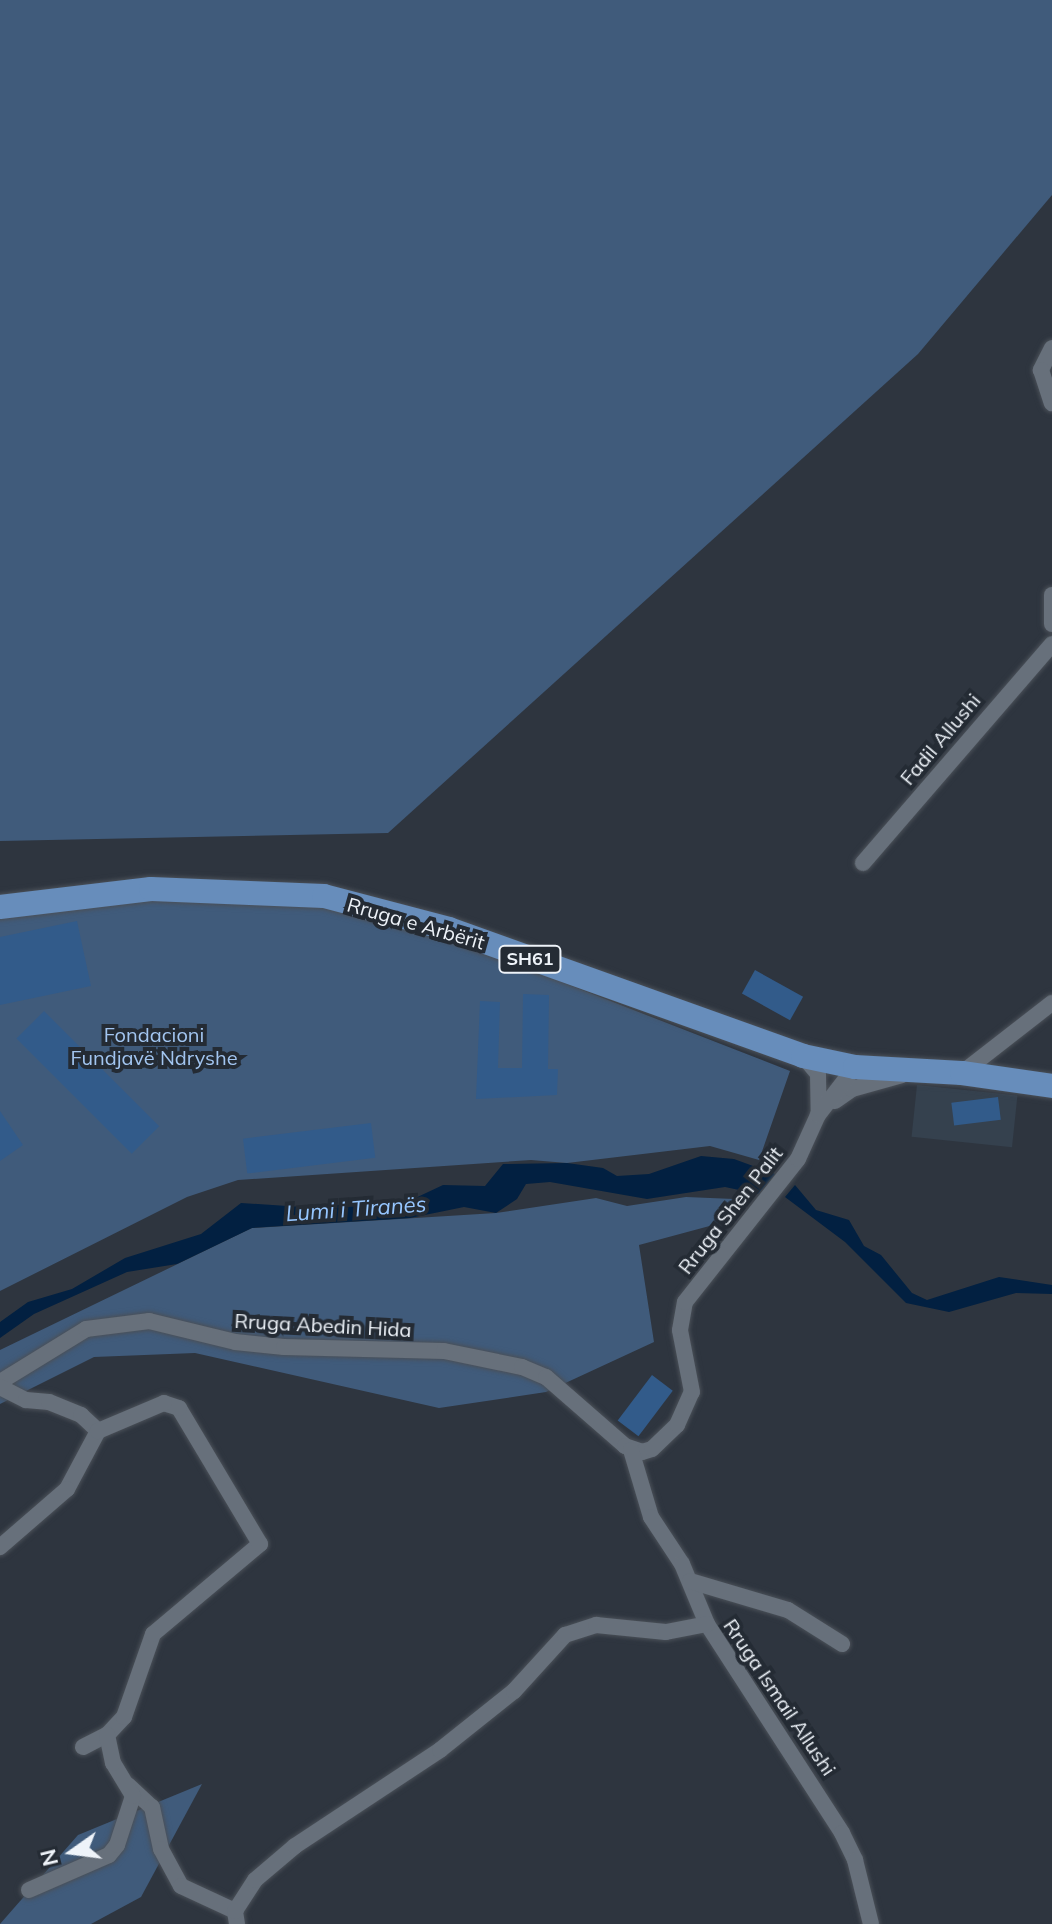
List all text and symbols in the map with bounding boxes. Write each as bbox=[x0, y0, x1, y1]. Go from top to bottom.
street label: Fadil Allushi bbox=[895, 688, 985, 790]
street label: Rruga e Arbërit bbox=[345, 892, 487, 954]
road number: SH61 bbox=[498, 945, 562, 973]
park label: Fondacioni Fundjavë Ndryshe bbox=[70, 1023, 238, 1070]
street label: Rruga Shen Palit bbox=[673, 1142, 787, 1278]
water label: Lumi i Tiranës bbox=[285, 1191, 427, 1227]
street label: Rruga Abedin Hida bbox=[234, 1308, 412, 1342]
street label: Rruga Ismail Allushi bbox=[719, 1614, 841, 1780]
north arrow bbox=[32, 1812, 112, 1892]
text: N bbox=[33, 1846, 64, 1869]

